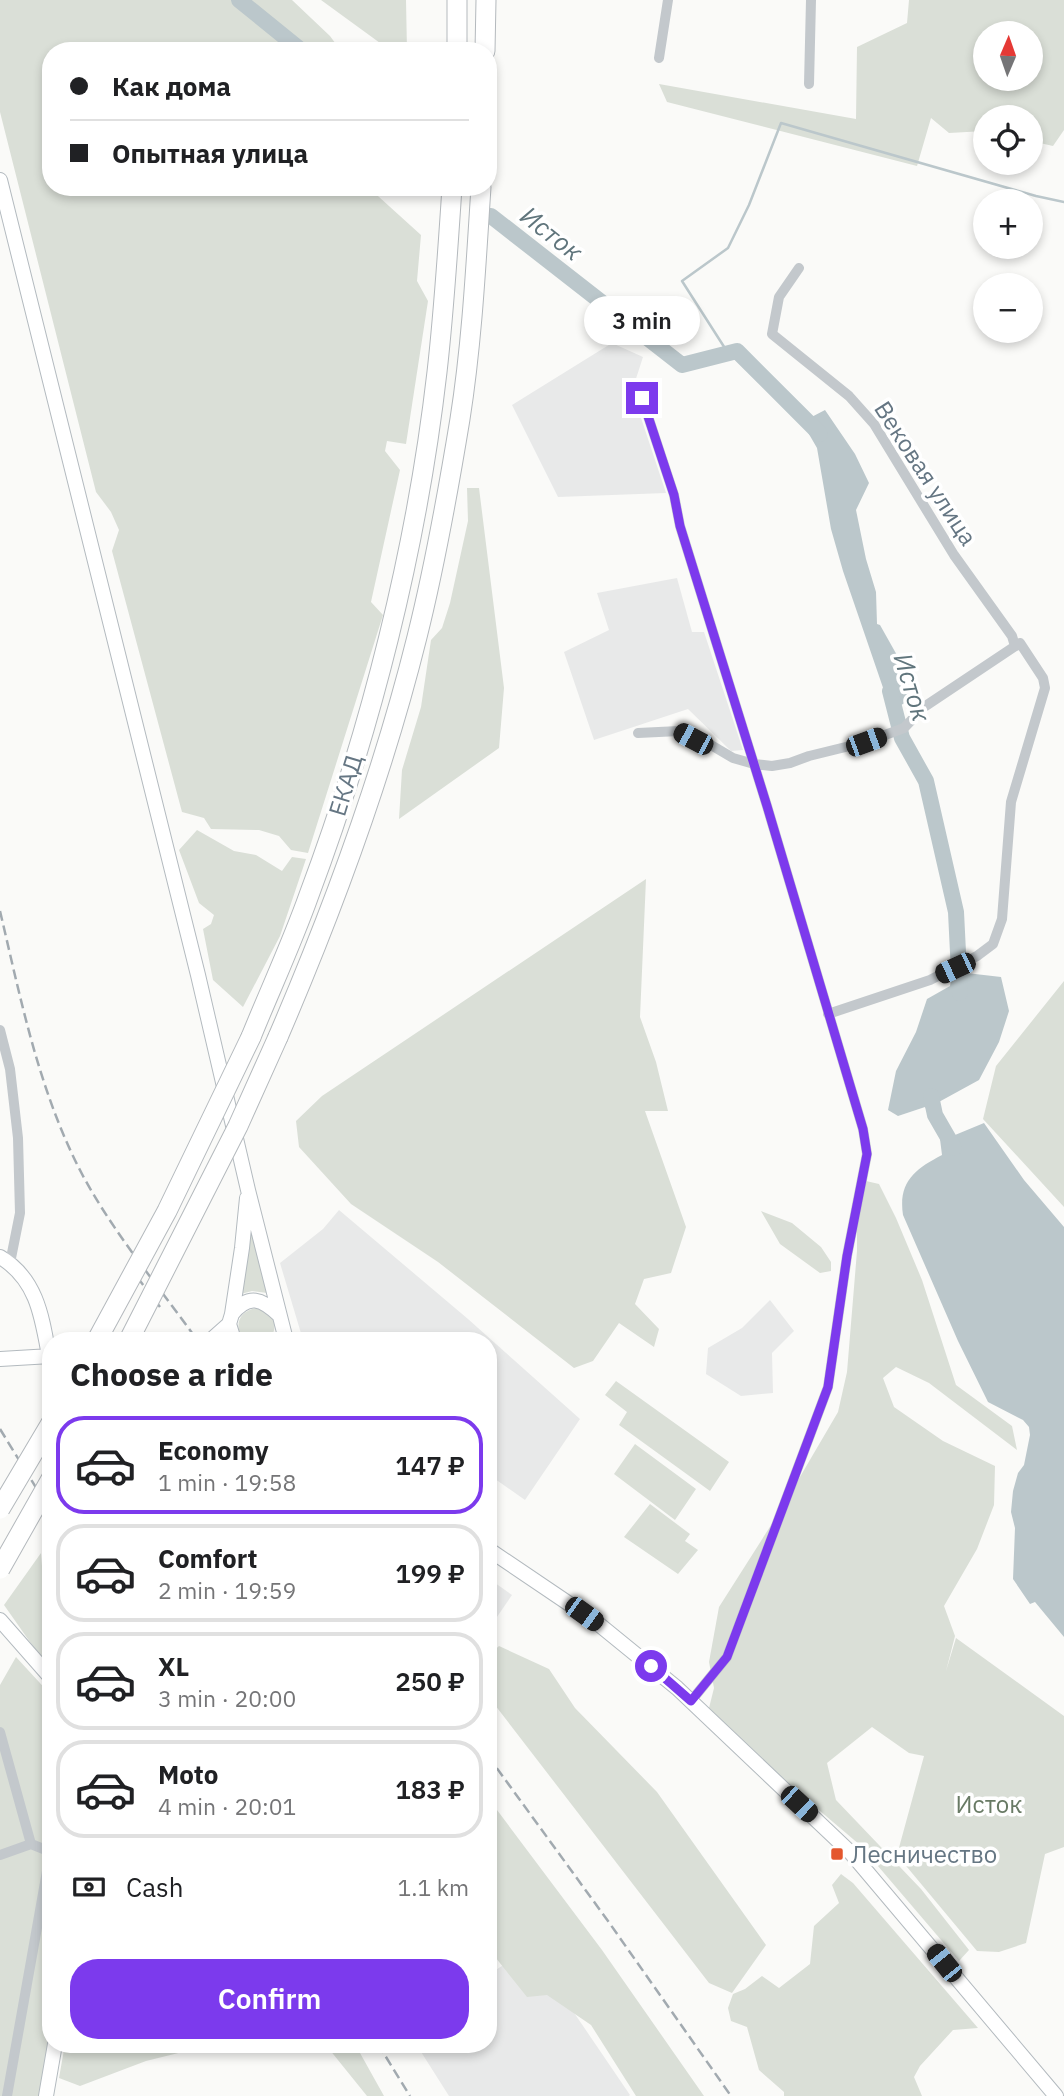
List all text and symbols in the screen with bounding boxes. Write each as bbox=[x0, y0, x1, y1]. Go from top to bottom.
north arrow bbox=[973, 21, 1043, 91]
map controls bbox=[973, 21, 1043, 343]
text: Как дома bbox=[112, 69, 231, 103]
button: locate bbox=[973, 105, 1043, 175]
text: Опытная улица bbox=[112, 136, 308, 170]
button: + bbox=[973, 189, 1043, 259]
water label: Исток bbox=[514, 198, 591, 269]
button: − bbox=[973, 273, 1043, 343]
callout: 3 min bbox=[584, 296, 700, 346]
text: 3 min bbox=[612, 305, 672, 335]
route end bbox=[626, 382, 658, 414]
street label: Вековая улица bbox=[867, 395, 985, 552]
water label: Исток bbox=[887, 649, 940, 726]
car bbox=[670, 720, 717, 758]
car bbox=[843, 725, 890, 759]
street label: ЕКАД bbox=[320, 750, 370, 820]
car bbox=[932, 950, 979, 986]
text: Choose a ride bbox=[70, 1353, 273, 1395]
text: Economy bbox=[158, 1433, 269, 1467]
icon: car bbox=[74, 1434, 137, 1497]
text: 147 ₽ bbox=[395, 1448, 465, 1482]
text: 1 min · 19:58 bbox=[158, 1467, 296, 1497]
text: Comfort bbox=[158, 1541, 257, 1575]
icon: car bbox=[74, 1542, 137, 1605]
text: 199 ₽ bbox=[395, 1556, 465, 1590]
text: 2 min · 19:59 bbox=[158, 1575, 296, 1605]
car bbox=[561, 1593, 608, 1635]
text: XL bbox=[158, 1649, 189, 1683]
icon: car bbox=[74, 1650, 137, 1713]
route start bbox=[635, 1650, 667, 1682]
text: 250 ₽ bbox=[395, 1664, 465, 1698]
text: 3 min · 20:00 bbox=[158, 1683, 296, 1713]
text: Moto bbox=[158, 1757, 218, 1791]
icon: car bbox=[74, 1758, 137, 1821]
text: 183 ₽ bbox=[395, 1772, 465, 1806]
car bbox=[777, 1782, 822, 1826]
park label: Исток bbox=[956, 1788, 1022, 1820]
text: 4 min · 20:01 bbox=[158, 1791, 296, 1821]
place label: Лесничество bbox=[851, 1838, 997, 1870]
marker: Лесничество bbox=[829, 1846, 845, 1862]
icon: cash bbox=[70, 1868, 108, 1906]
text: Cash bbox=[126, 1870, 183, 1904]
text: 1.1 km bbox=[398, 1872, 469, 1902]
car bbox=[923, 1940, 966, 1986]
button: Confirm bbox=[70, 1959, 469, 2039]

